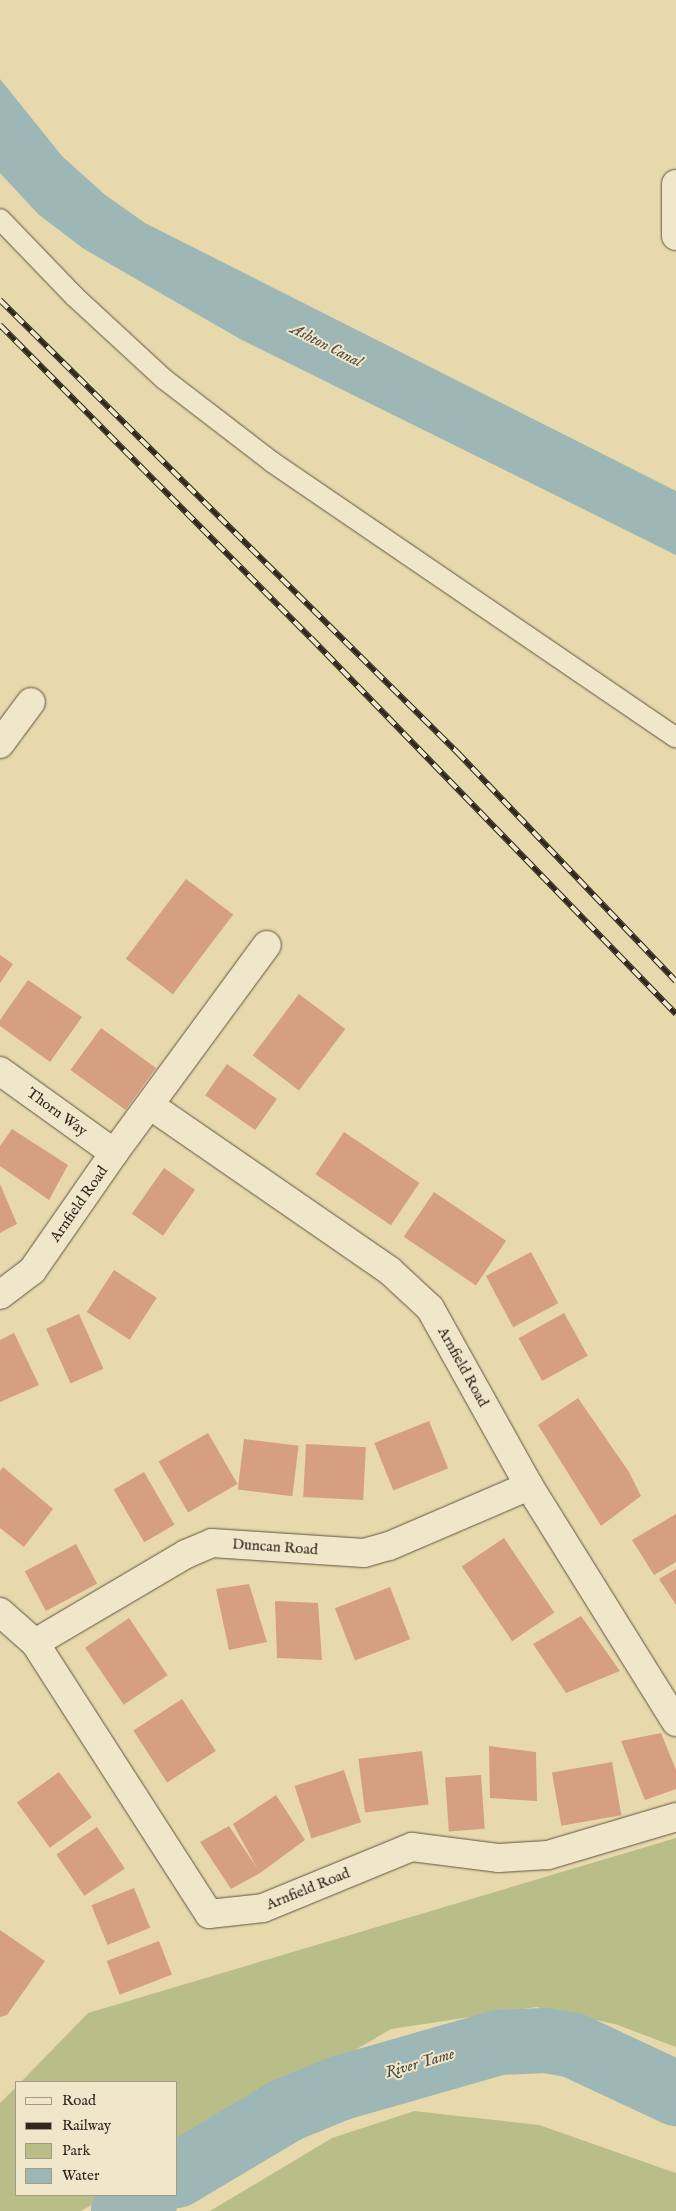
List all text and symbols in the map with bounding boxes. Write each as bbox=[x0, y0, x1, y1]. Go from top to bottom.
water label: Ashton Canal bbox=[287, 320, 365, 372]
street label: Thorn Way bbox=[23, 1084, 91, 1140]
street label: Arnfield Road bbox=[46, 1163, 112, 1245]
street label: Arnfield Road bbox=[434, 1324, 492, 1410]
street label: Duncan Road bbox=[232, 1535, 318, 1559]
street label: Arnfield Road bbox=[264, 1864, 352, 1914]
water label: River Tame bbox=[383, 2045, 457, 2083]
legend bbox=[15, 2081, 178, 2196]
text: Road bbox=[62, 2091, 96, 2110]
text: Railway bbox=[62, 2116, 111, 2135]
text: Park bbox=[62, 2141, 91, 2160]
text: Water bbox=[62, 2166, 99, 2185]

